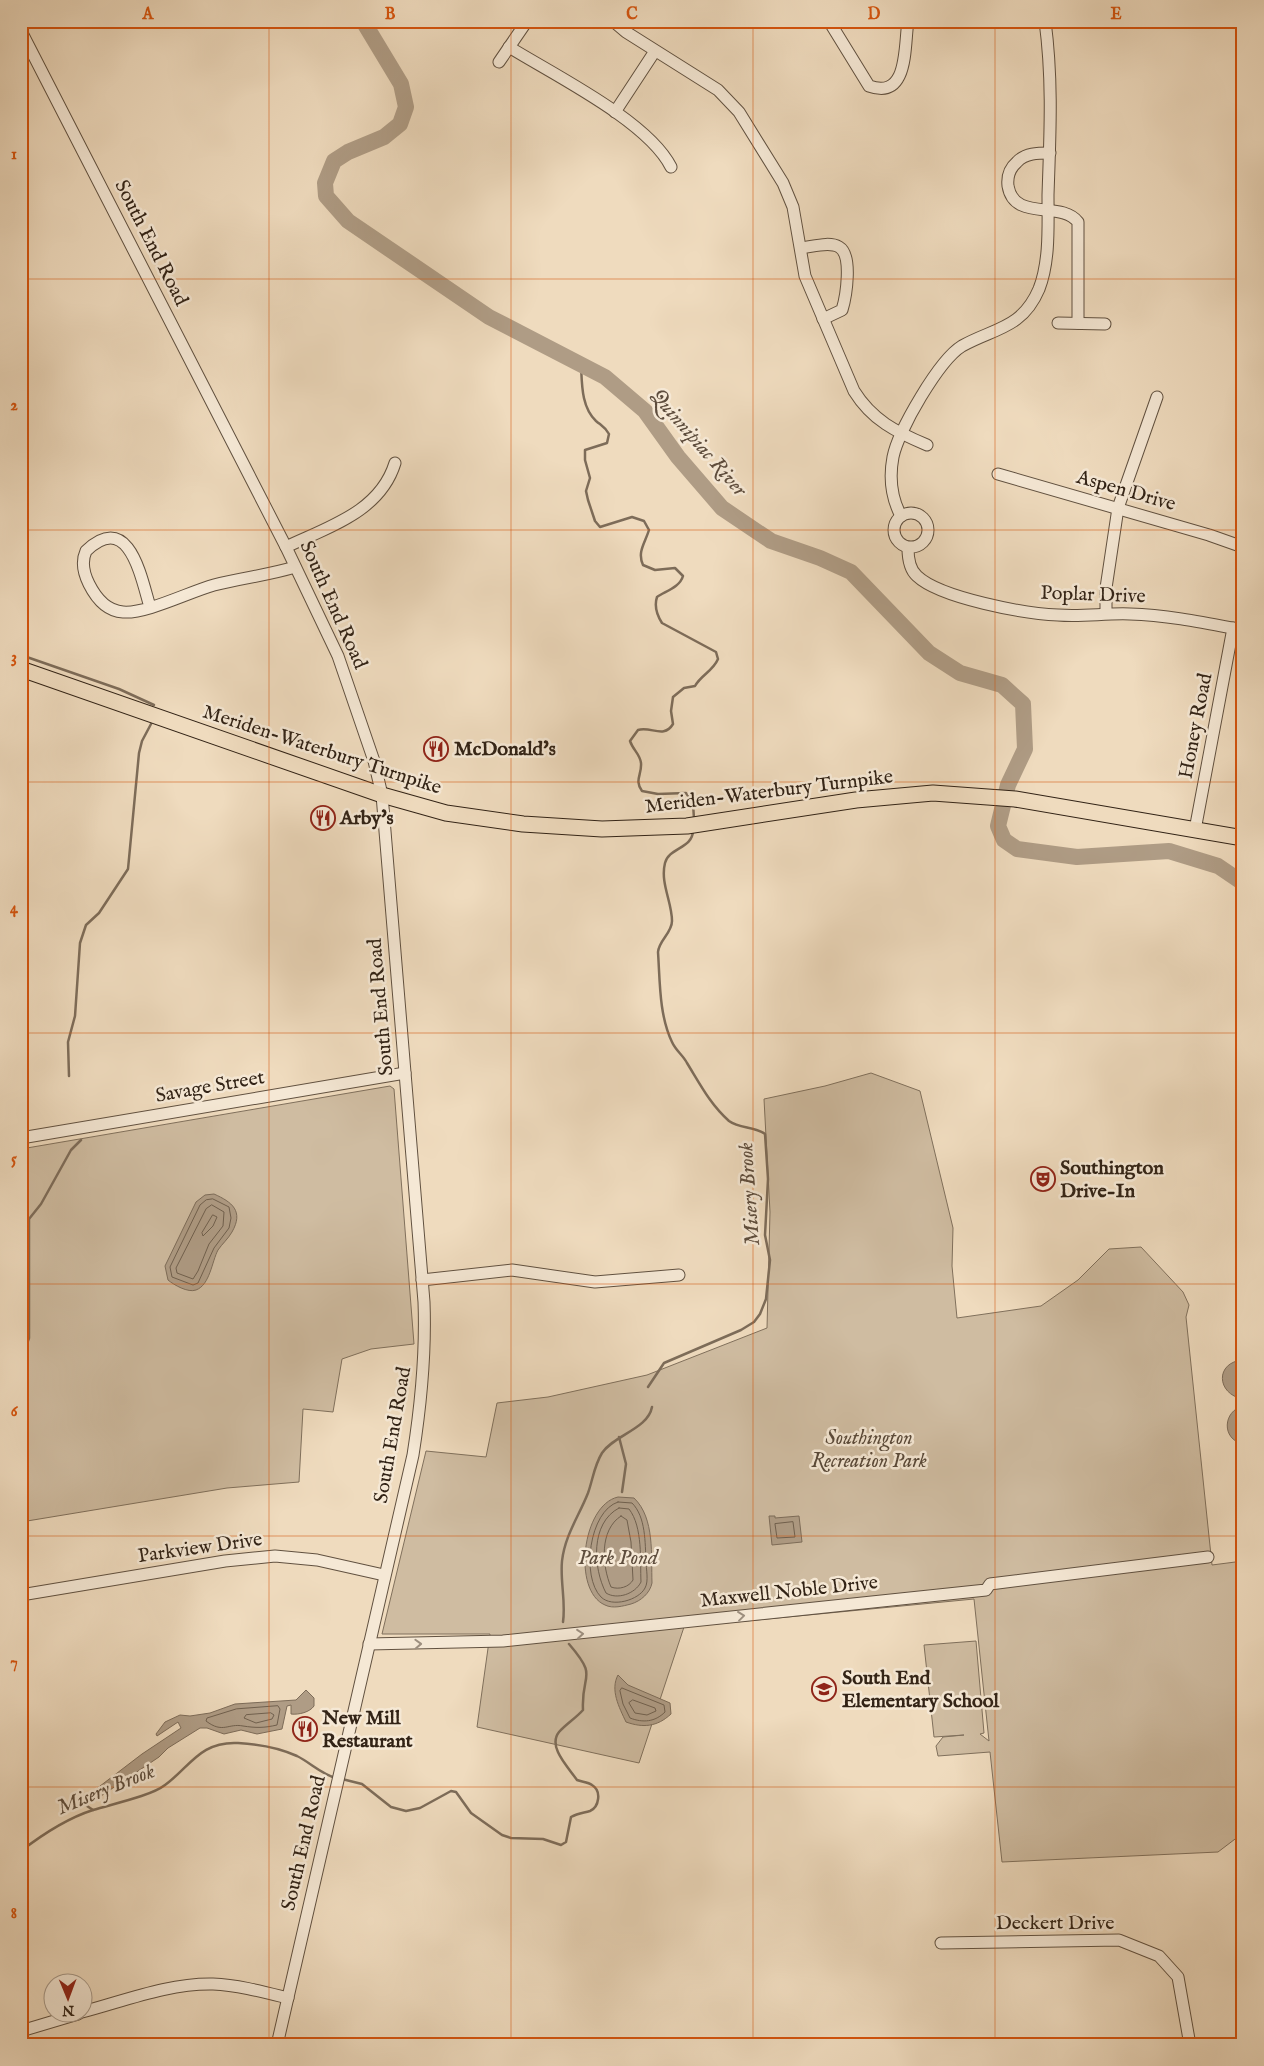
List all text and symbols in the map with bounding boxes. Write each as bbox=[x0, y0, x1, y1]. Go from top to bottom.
text: A bbox=[142, 5, 155, 25]
text: B bbox=[385, 5, 396, 25]
text: C bbox=[626, 5, 638, 25]
text: D bbox=[868, 5, 881, 25]
text: E bbox=[1110, 5, 1122, 25]
text: 1 bbox=[11, 145, 17, 165]
street label: South End Road bbox=[109, 176, 194, 310]
water label: Quinnipiac River bbox=[644, 383, 753, 503]
text: 2 bbox=[10, 396, 18, 416]
street label: Aspen Drive bbox=[1072, 465, 1179, 517]
street label: South End Road bbox=[294, 537, 373, 673]
street label: Poplar Drive bbox=[1040, 581, 1146, 609]
text: 3 bbox=[11, 648, 17, 668]
street label: Honey Road bbox=[1174, 671, 1219, 781]
street label: Meriden-Waterbury Turnpike bbox=[199, 700, 445, 800]
restaurant icon: McDonald's bbox=[423, 736, 449, 762]
place label: McDonald's bbox=[454, 737, 556, 762]
street label: Meriden-Waterbury Turnpike bbox=[644, 764, 894, 820]
restaurant icon: Arby's bbox=[310, 805, 336, 831]
place label: Arby's bbox=[339, 806, 394, 831]
text: 4 bbox=[10, 899, 19, 919]
street label: South End Road bbox=[363, 937, 399, 1077]
street label: Savage Street bbox=[154, 1065, 267, 1109]
water label: Misery Brook bbox=[733, 1141, 767, 1246]
text: 5 bbox=[11, 1150, 17, 1170]
place label: Southington Drive-In bbox=[1060, 1156, 1164, 1204]
theatre icon: Southington Drive-In bbox=[1030, 1166, 1056, 1192]
street label: South End Road bbox=[369, 1365, 417, 1505]
text: 6 bbox=[11, 1402, 19, 1422]
park label: Southington Recreation Park bbox=[811, 1426, 927, 1474]
street label: Parkview Drive bbox=[136, 1527, 264, 1569]
water label: Park Pond bbox=[578, 1545, 660, 1572]
street label: Maxwell Noble Drive bbox=[699, 1570, 879, 1614]
one-way arrow bbox=[738, 1611, 746, 1622]
one-way arrow bbox=[576, 1629, 584, 1640]
one-way arrow bbox=[414, 1639, 422, 1649]
text: 7 bbox=[10, 1653, 18, 1673]
place label: South End Elementary School bbox=[842, 1666, 1000, 1714]
school or university icon: South End Elementary School bbox=[811, 1676, 837, 1702]
place label: New Mill Restaurant bbox=[321, 1706, 413, 1754]
restaurant icon: New Mill Restaurant bbox=[292, 1716, 318, 1742]
water label: Misery Brook bbox=[53, 1758, 160, 1822]
street label: South End Road bbox=[276, 1773, 332, 1913]
text: 8 bbox=[11, 1904, 17, 1924]
street label: Deckert Drive bbox=[996, 1911, 1114, 1936]
north arrow bbox=[42, 1974, 92, 2024]
text: N bbox=[62, 2001, 75, 2019]

